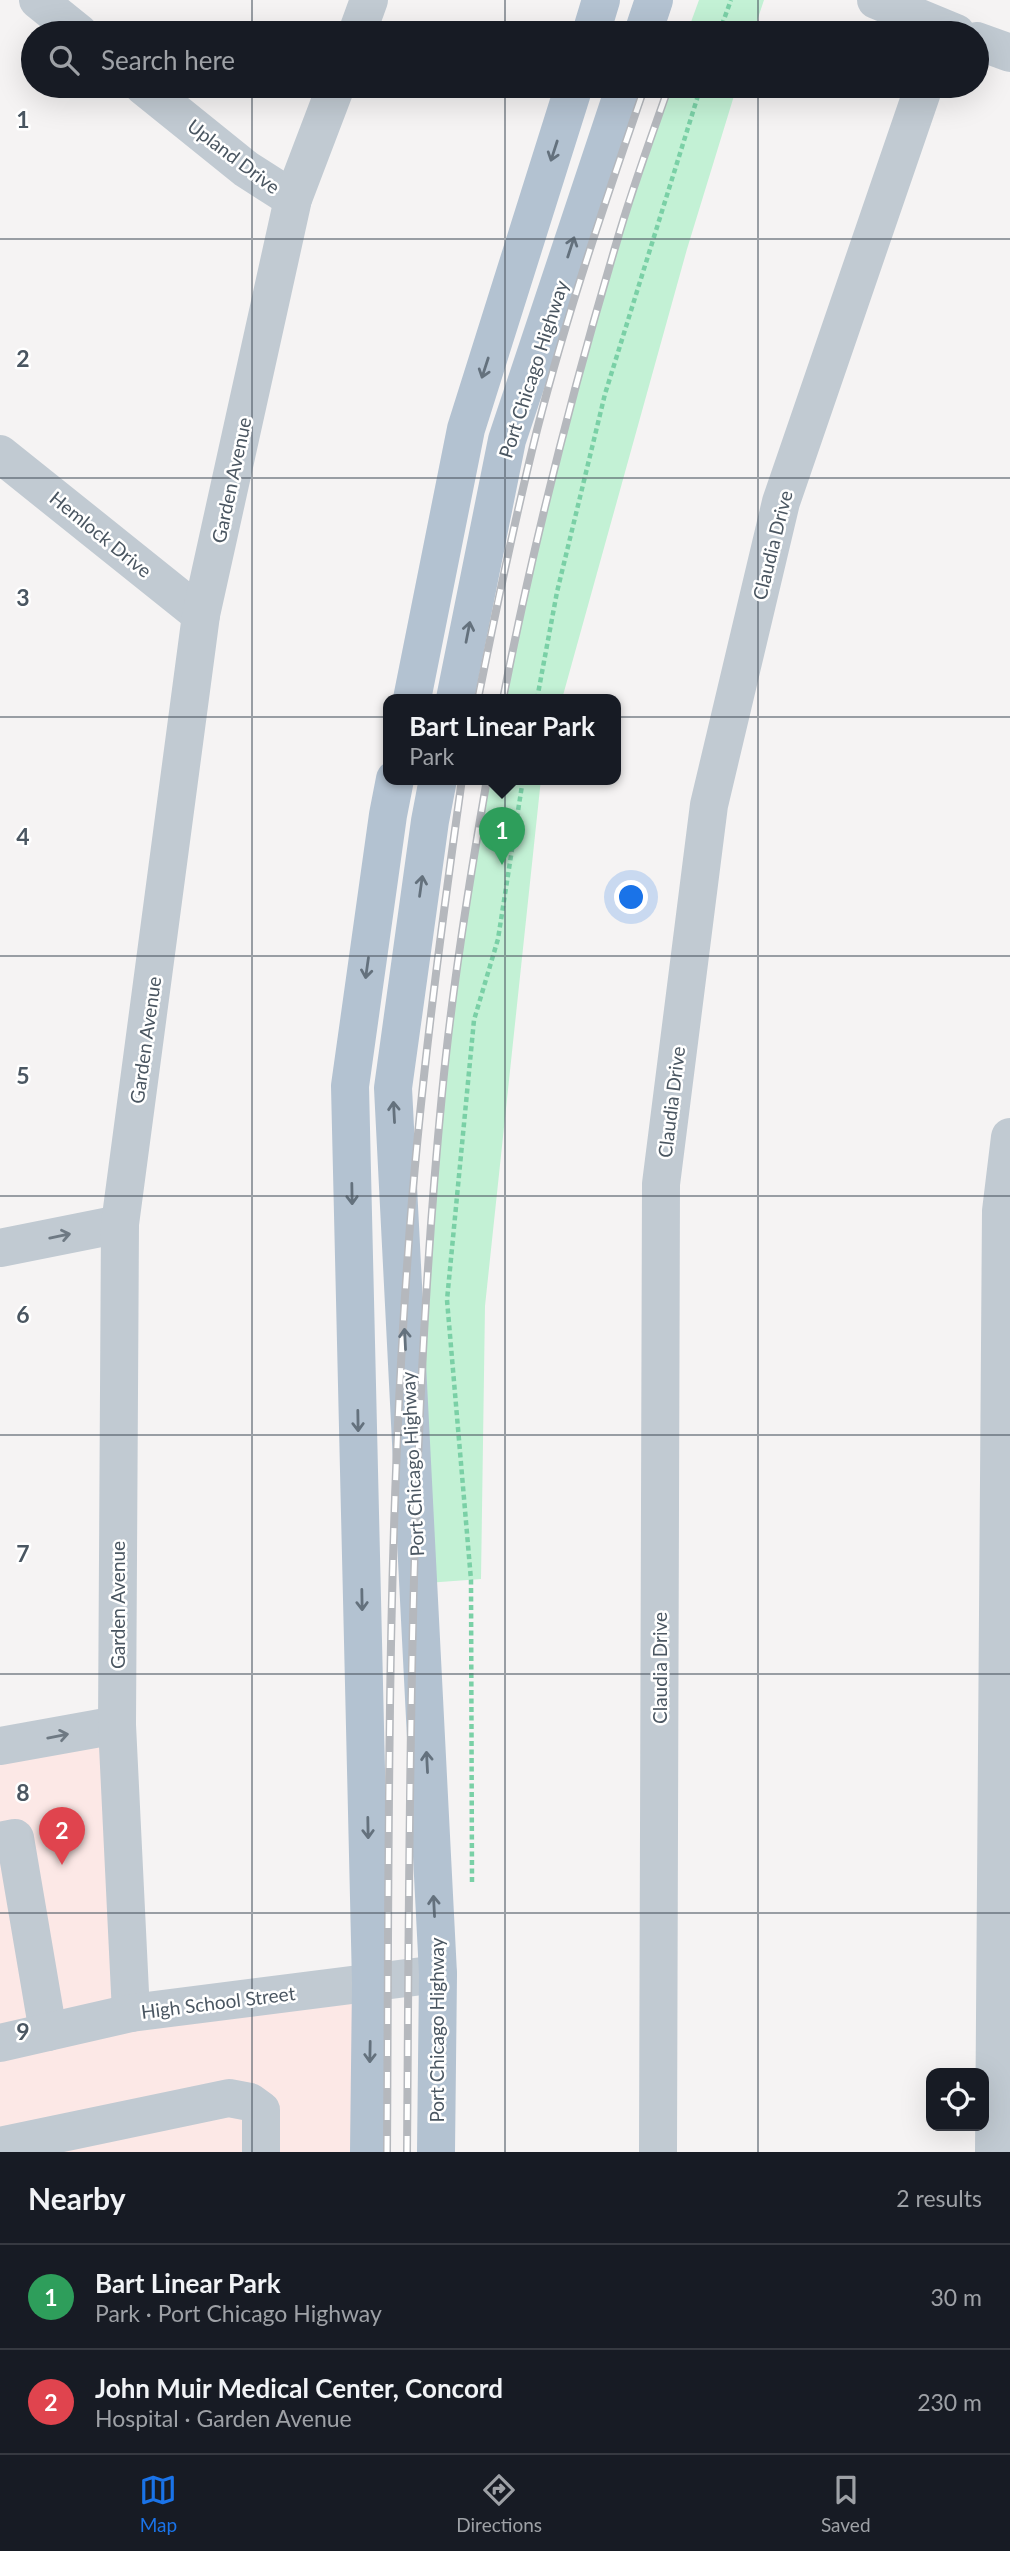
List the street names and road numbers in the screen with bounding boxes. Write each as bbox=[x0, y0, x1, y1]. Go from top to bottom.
street label: Upland Drive bbox=[183, 114, 285, 198]
street label: Port Chicago Highway bbox=[493, 277, 573, 461]
street label: Garden Avenue bbox=[206, 415, 256, 545]
street label: Hemlock Drive bbox=[46, 486, 156, 582]
street label: Claudia Drive bbox=[747, 488, 797, 602]
street label: Garden Avenue bbox=[125, 975, 165, 1105]
street label: Claudia Drive bbox=[653, 1045, 689, 1159]
street label: Port Chicago Highway bbox=[396, 1371, 428, 1557]
street label: Garden Avenue bbox=[106, 1541, 129, 1669]
street label: Claudia Drive bbox=[648, 1612, 671, 1724]
street label: Port Chicago Highway bbox=[425, 1937, 448, 2123]
street label: High School Street bbox=[140, 1981, 297, 2023]

